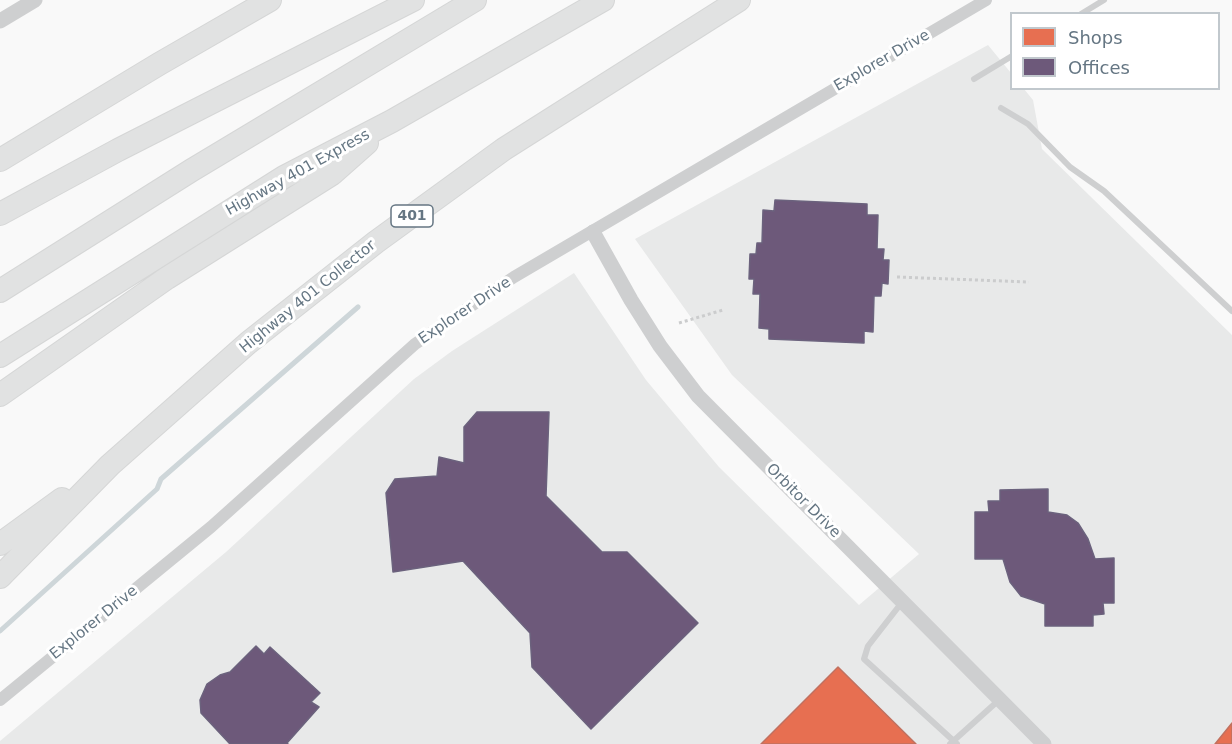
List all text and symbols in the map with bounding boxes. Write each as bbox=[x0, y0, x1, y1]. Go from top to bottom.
legend bbox=[1010, 12, 1220, 90]
street label: Explorer Drive bbox=[831, 26, 933, 96]
text: Shops bbox=[1068, 27, 1123, 48]
text: Offices bbox=[1068, 57, 1130, 78]
street label: Highway 401 Express bbox=[223, 126, 373, 220]
road number: 401 bbox=[391, 205, 433, 227]
street label: Highway 401 Collector bbox=[236, 237, 380, 357]
street label: Explorer Drive bbox=[416, 274, 514, 348]
street label: Orbitor Drive bbox=[762, 460, 844, 542]
street label: Explorer Drive bbox=[47, 582, 141, 664]

